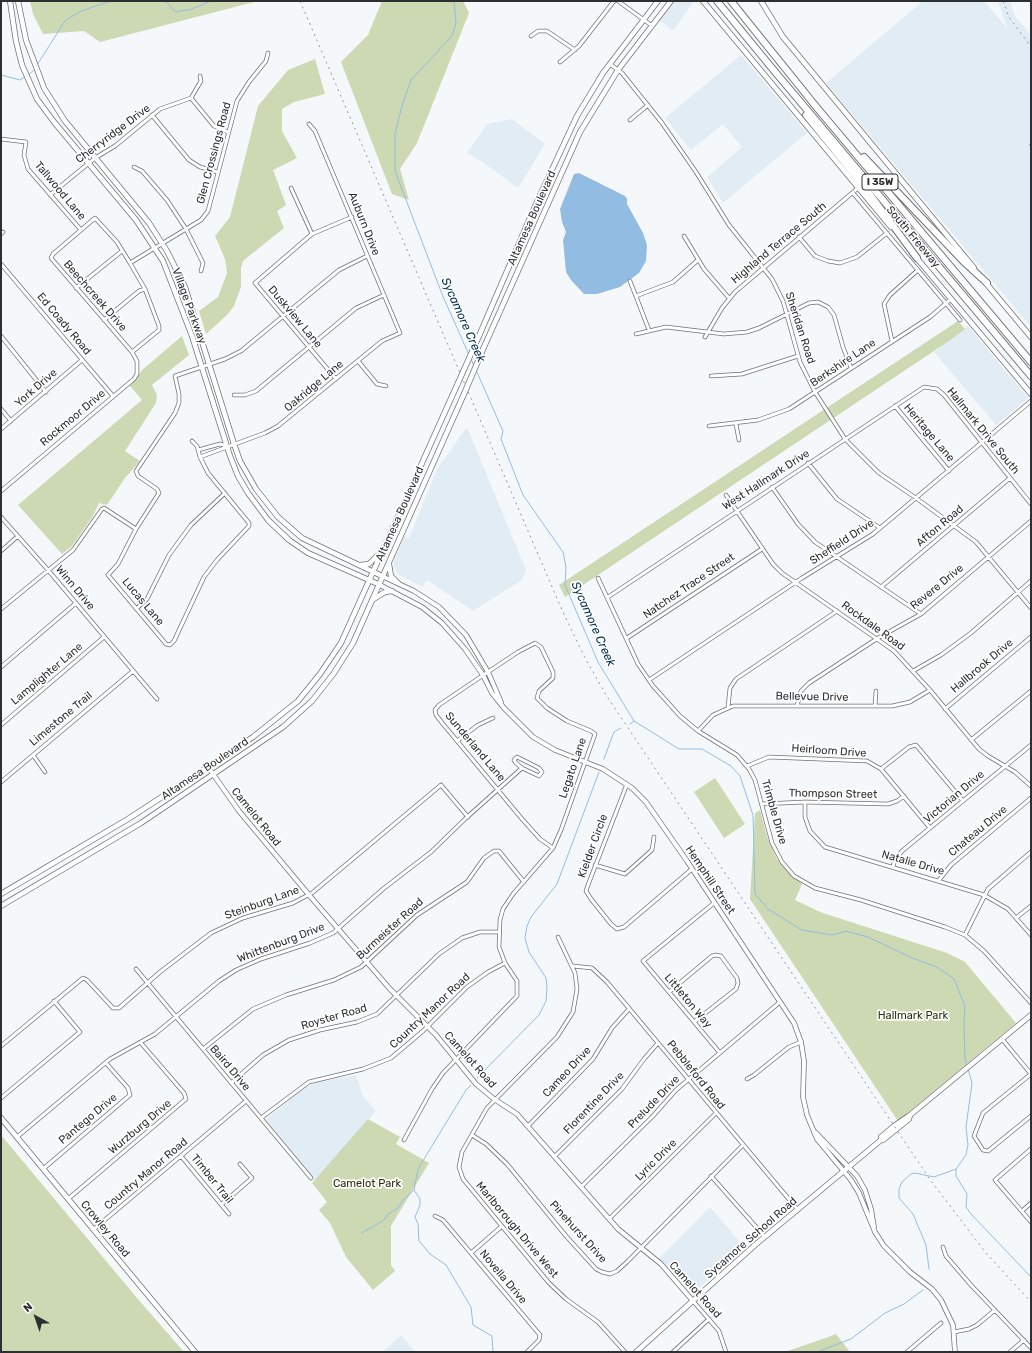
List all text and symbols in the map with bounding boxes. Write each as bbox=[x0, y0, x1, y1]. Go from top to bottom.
street label: Glen Crossings Road bbox=[194, 101, 234, 205]
street label: Cherryridge Drive bbox=[73, 102, 153, 166]
street label: Tallwood Lane bbox=[32, 159, 88, 223]
street label: Altamesa Boulevard bbox=[505, 169, 559, 267]
road number: I 35W bbox=[862, 174, 898, 190]
street label: Auburn Drive bbox=[345, 190, 383, 258]
street label: Highland Terrace South bbox=[729, 199, 829, 287]
street label: South Freeway bbox=[883, 203, 943, 271]
street label: Beechcreek Drive bbox=[61, 258, 129, 334]
street label: Village Parkway bbox=[169, 266, 209, 346]
water label: Sycamore Creek bbox=[438, 275, 488, 365]
street label: Duskview Lane bbox=[265, 283, 325, 351]
street label: Ed Coady Road bbox=[34, 290, 94, 358]
street label: Sheridan Road bbox=[782, 290, 818, 366]
street label: Berkshire Lane bbox=[808, 336, 878, 390]
street label: Oakridge Lane bbox=[282, 357, 346, 415]
street label: York Drive bbox=[12, 366, 60, 410]
street label: Hallmark Drive South bbox=[944, 385, 1022, 477]
street label: Rockmoor Drive bbox=[38, 387, 108, 449]
street label: Heritage Lane bbox=[901, 401, 957, 465]
street label: West Hallmark Drive bbox=[720, 447, 812, 513]
street label: Altamesa Boulevard bbox=[373, 465, 427, 563]
street label: Afton Road bbox=[914, 502, 966, 550]
street label: Sheffield Drive bbox=[808, 516, 876, 568]
street label: Natchez Trace Street bbox=[641, 550, 737, 622]
street label: Revere Drive bbox=[908, 562, 966, 612]
street label: Winn Drive bbox=[53, 563, 97, 613]
street label: Lucas Lane bbox=[119, 575, 167, 629]
water label: Sycamore Creek bbox=[568, 579, 618, 669]
street label: Rockdale Road bbox=[839, 599, 907, 653]
street label: Hallbrook Drive bbox=[948, 636, 1016, 696]
street label: Lamplighter Lane bbox=[8, 640, 86, 708]
street label: Limestone Trail bbox=[27, 689, 95, 749]
street label: Bellevue Drive bbox=[775, 690, 849, 704]
street label: Sunderland Lane bbox=[442, 710, 508, 784]
street label: Altamesa Boulevard bbox=[159, 735, 251, 803]
street label: Legato Lane bbox=[556, 736, 590, 800]
street label: Heirloom Drive bbox=[791, 742, 867, 760]
street label: Victorian Drive bbox=[921, 768, 987, 826]
street label: Trimble Drive bbox=[758, 778, 790, 846]
street label: Camelot Road bbox=[228, 785, 284, 849]
street label: Thompson Street bbox=[789, 787, 877, 801]
street label: Chateau Drive bbox=[946, 803, 1010, 859]
street label: Kielder Circle bbox=[575, 812, 611, 880]
street label: Hemphill Street bbox=[682, 843, 738, 917]
street label: Natalie Drive bbox=[880, 848, 946, 878]
street label: Steinburg Lane bbox=[223, 883, 301, 923]
street label: Burmeister Road bbox=[354, 895, 426, 963]
street label: Whittenburg Drive bbox=[235, 920, 327, 966]
street label: Country Manor Road bbox=[387, 970, 473, 1052]
street label: Littleton Way bbox=[661, 971, 715, 1031]
street label: Royster Road bbox=[299, 1001, 369, 1033]
park label: Hallmark Park bbox=[878, 1009, 948, 1023]
street label: Camelot Road bbox=[441, 1029, 499, 1091]
street label: Pebbleford Road bbox=[664, 1038, 728, 1112]
street label: Baird Drive bbox=[207, 1042, 253, 1094]
street label: Cameo Drive bbox=[540, 1044, 594, 1100]
street label: Florentine Drive bbox=[561, 1069, 627, 1137]
street label: Prelude Drive bbox=[625, 1073, 683, 1131]
street label: Pantego Drive bbox=[56, 1091, 120, 1147]
street label: Wurzburg Drive bbox=[106, 1097, 174, 1157]
street label: Country Manor Road bbox=[102, 1135, 190, 1213]
street label: Lyric Drive bbox=[632, 1136, 680, 1184]
street label: Timber Trail bbox=[188, 1152, 236, 1206]
park label: Camelot Park bbox=[333, 1177, 401, 1191]
street label: Marlborough Drive West bbox=[473, 1179, 561, 1281]
street label: Sycamore School Road bbox=[702, 1194, 800, 1282]
street label: Crowley Road bbox=[77, 1198, 133, 1260]
street label: Pinehurst Drive bbox=[547, 1198, 609, 1266]
street label: Novella Drive bbox=[477, 1247, 529, 1307]
street label: Camelot Road bbox=[666, 1259, 724, 1321]
north arrow bbox=[16, 1297, 56, 1337]
text: N bbox=[21, 1300, 35, 1315]

